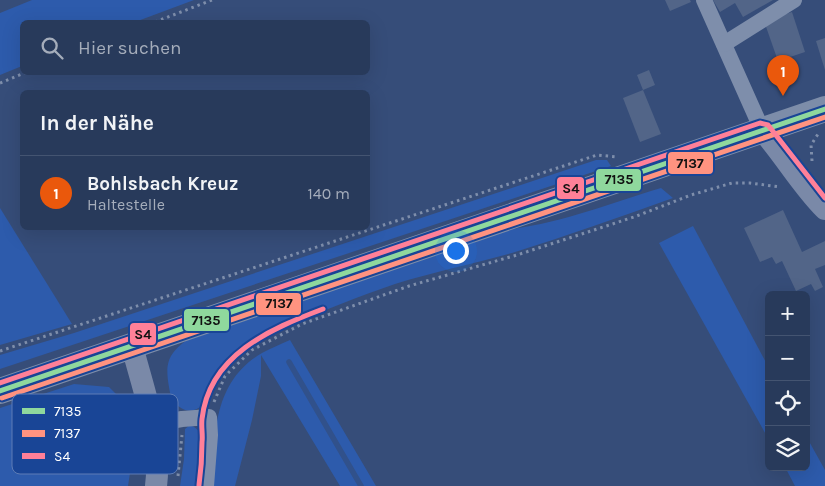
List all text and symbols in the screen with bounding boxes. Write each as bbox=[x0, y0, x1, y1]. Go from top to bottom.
search box bbox=[20, 20, 370, 75]
icon: search bbox=[38, 34, 66, 62]
text: Hier suchen bbox=[78, 37, 181, 59]
pin: 1 bbox=[767, 55, 799, 96]
text: In der Nähe bbox=[40, 111, 154, 135]
line badge: 7137 bbox=[667, 151, 714, 175]
text: 7137 bbox=[676, 155, 704, 172]
line badge: 7135 bbox=[595, 168, 642, 192]
text: 7135 bbox=[605, 171, 633, 188]
text: Bohlsbach Kreuz bbox=[87, 173, 238, 195]
line badge: S4 bbox=[556, 176, 585, 200]
text: S4 bbox=[562, 180, 580, 197]
text: 1 bbox=[53, 184, 59, 203]
text: 140 m bbox=[308, 184, 350, 203]
text: Haltestelle bbox=[87, 195, 165, 214]
your location bbox=[443, 238, 469, 264]
map controls bbox=[765, 291, 810, 471]
button: + bbox=[765, 291, 810, 336]
line badge: 7137 bbox=[255, 292, 302, 316]
text: 7137 bbox=[265, 295, 293, 312]
line badge: 7135 bbox=[183, 308, 230, 332]
text: 7135 bbox=[192, 312, 220, 329]
line badge: S4 bbox=[129, 322, 157, 346]
text: S4 bbox=[134, 326, 152, 343]
button: − bbox=[765, 336, 810, 381]
button: locate bbox=[765, 381, 810, 426]
legend bbox=[12, 394, 178, 474]
text: 7135 bbox=[54, 403, 81, 420]
text: 7137 bbox=[54, 425, 80, 442]
button: layers bbox=[765, 426, 810, 471]
text: S4 bbox=[54, 448, 70, 465]

